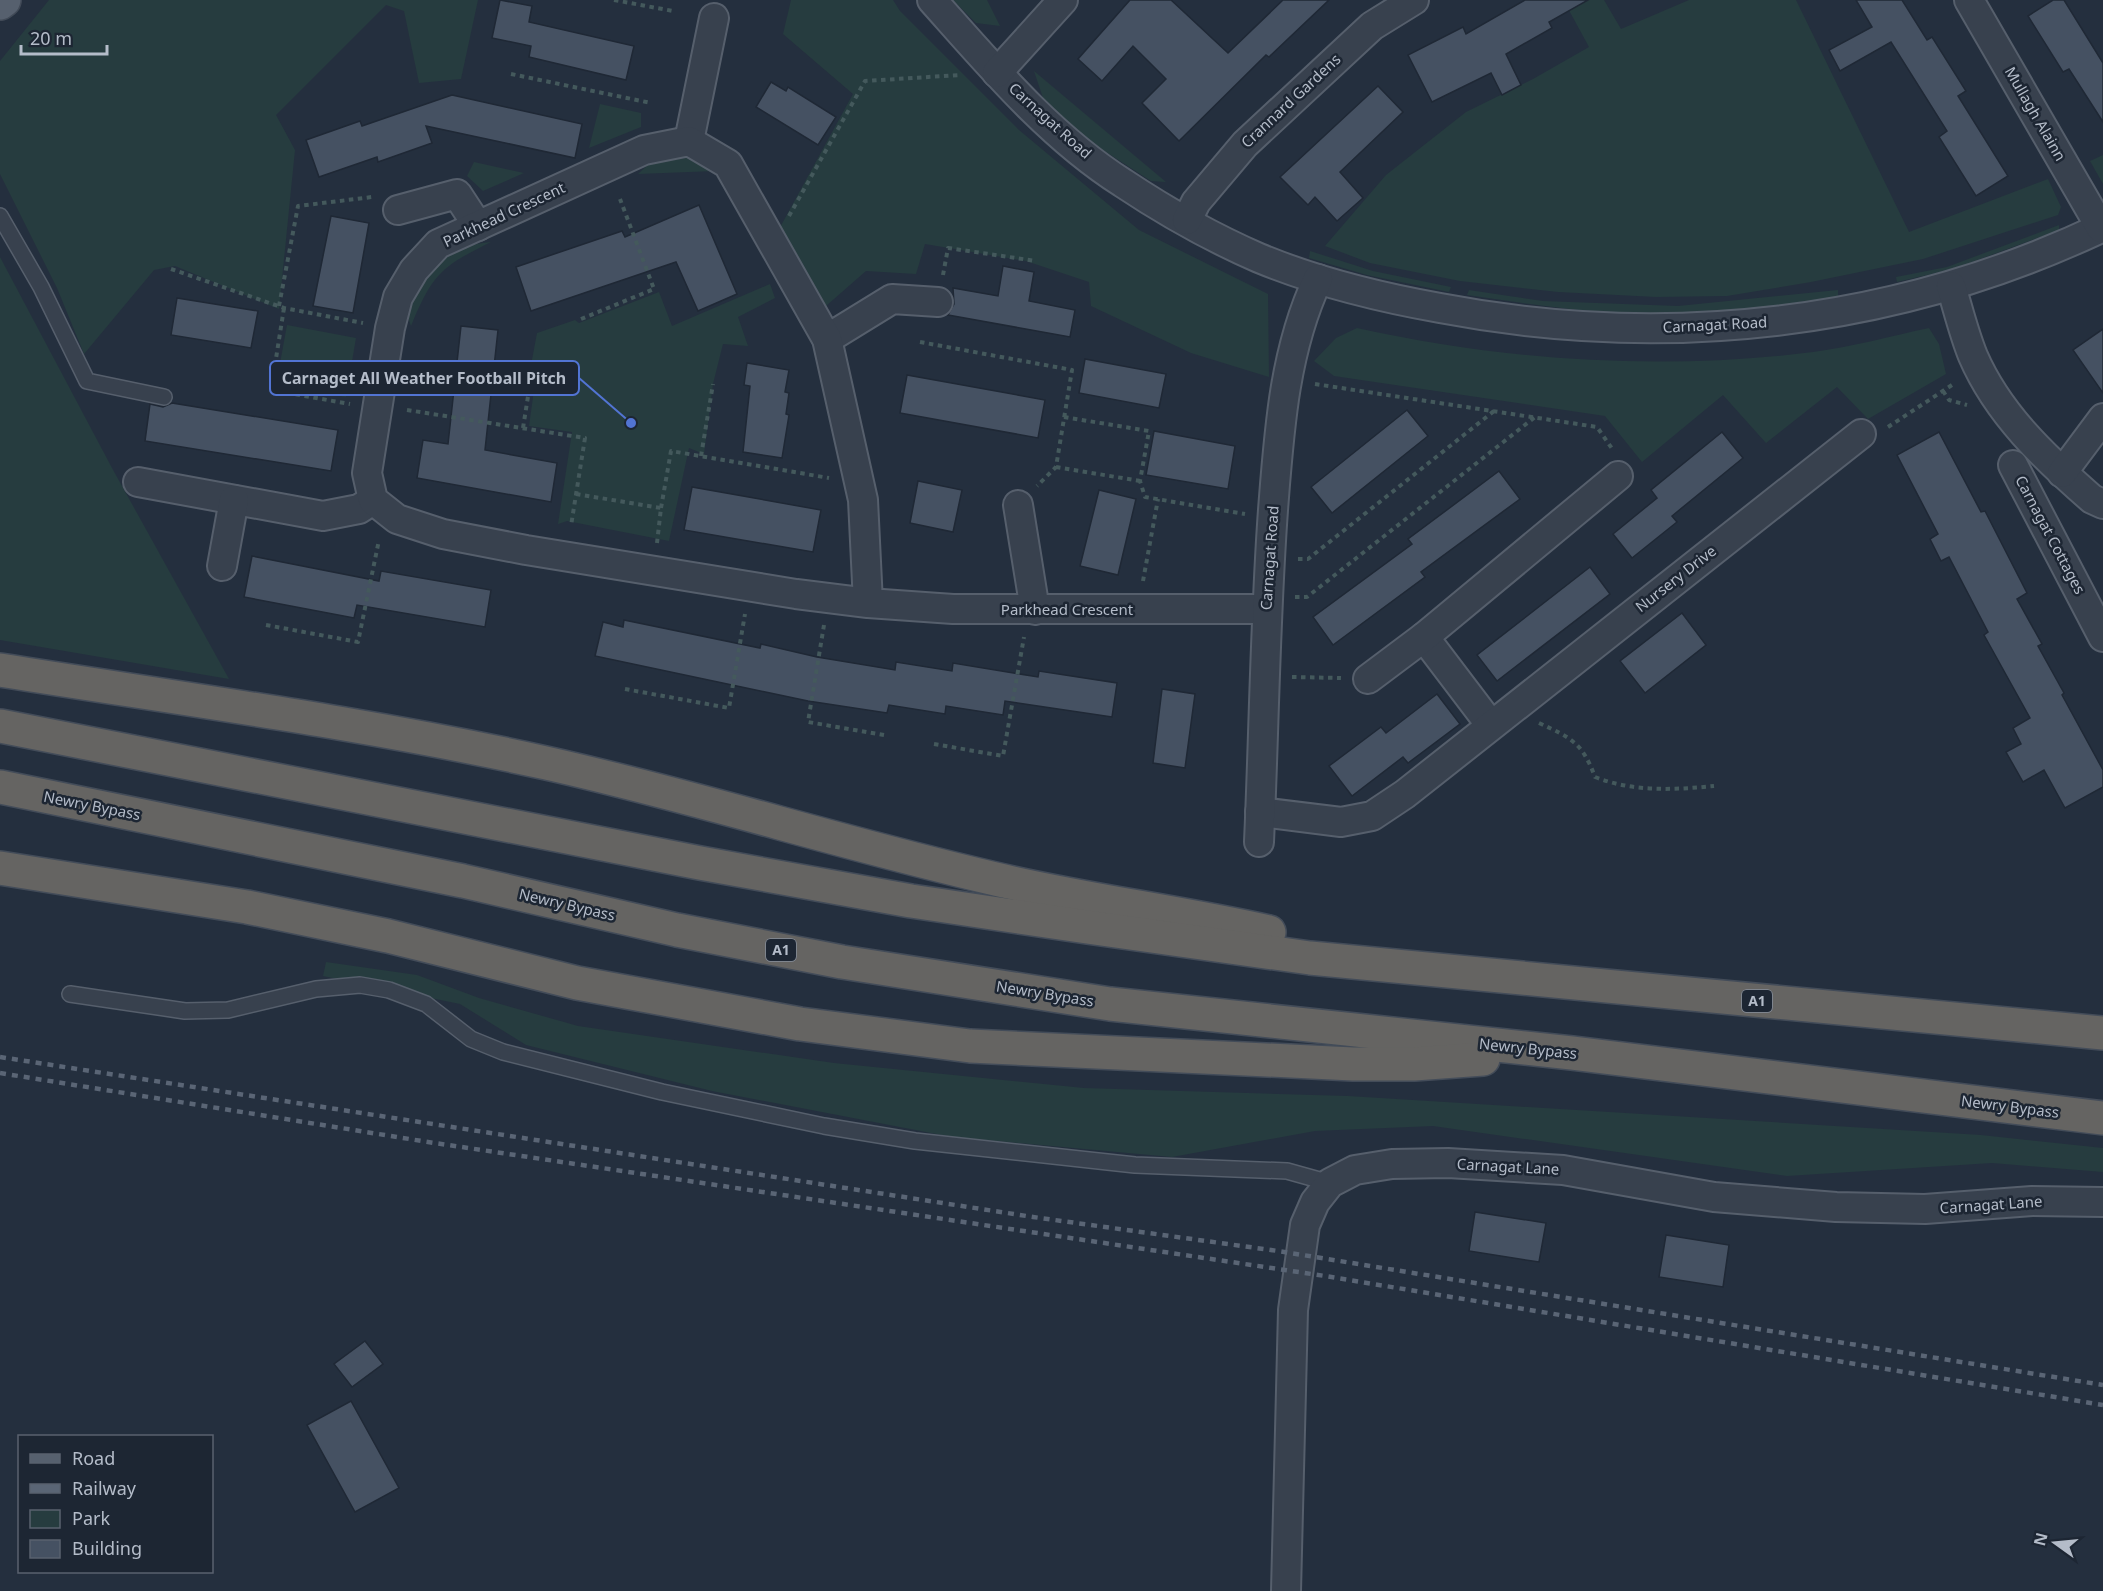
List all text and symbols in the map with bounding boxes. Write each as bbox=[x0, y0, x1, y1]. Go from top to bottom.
scale bar bbox=[21, 18, 106, 56]
text: 20 m bbox=[30, 26, 72, 50]
street label: Crannard Gardens bbox=[1236, 49, 1344, 152]
street label: Mullagh Alainn bbox=[2001, 63, 2071, 164]
street label: Carnagat Road bbox=[1005, 78, 1096, 163]
street label: Parkhead Crescent bbox=[439, 177, 568, 251]
street label: Carnagat Road bbox=[1662, 311, 1768, 337]
callout: Carnaget All Weather Football Pitch bbox=[270, 361, 579, 395]
text: Carnaget All Weather Football Pitch bbox=[282, 367, 566, 389]
street label: Carnagat Cottages bbox=[2011, 472, 2091, 597]
street label: Carnagat Road bbox=[1255, 505, 1283, 611]
street label: Nursery Drive bbox=[1631, 540, 1720, 616]
street label: Parkhead Crescent bbox=[1001, 599, 1134, 619]
street label: Newry Bypass bbox=[42, 786, 142, 824]
street label: Newry Bypass bbox=[517, 883, 617, 925]
road number: A1 bbox=[766, 939, 796, 961]
street label: Newry Bypass bbox=[995, 975, 1095, 1011]
road number: A1 bbox=[1742, 990, 1772, 1012]
street label: Newry Bypass bbox=[1478, 1033, 1578, 1063]
street label: Newry Bypass bbox=[1960, 1090, 2060, 1122]
street label: Carnagat Lane bbox=[1456, 1153, 1560, 1179]
street label: Carnagat Lane bbox=[1939, 1190, 2043, 1218]
legend bbox=[18, 1435, 213, 1573]
text: Road bbox=[72, 1446, 115, 1470]
text: Railway bbox=[72, 1476, 137, 1500]
text: Park bbox=[72, 1506, 110, 1530]
north arrow bbox=[2025, 1513, 2085, 1573]
text: N bbox=[2028, 1530, 2053, 1548]
text: Building bbox=[72, 1536, 142, 1560]

